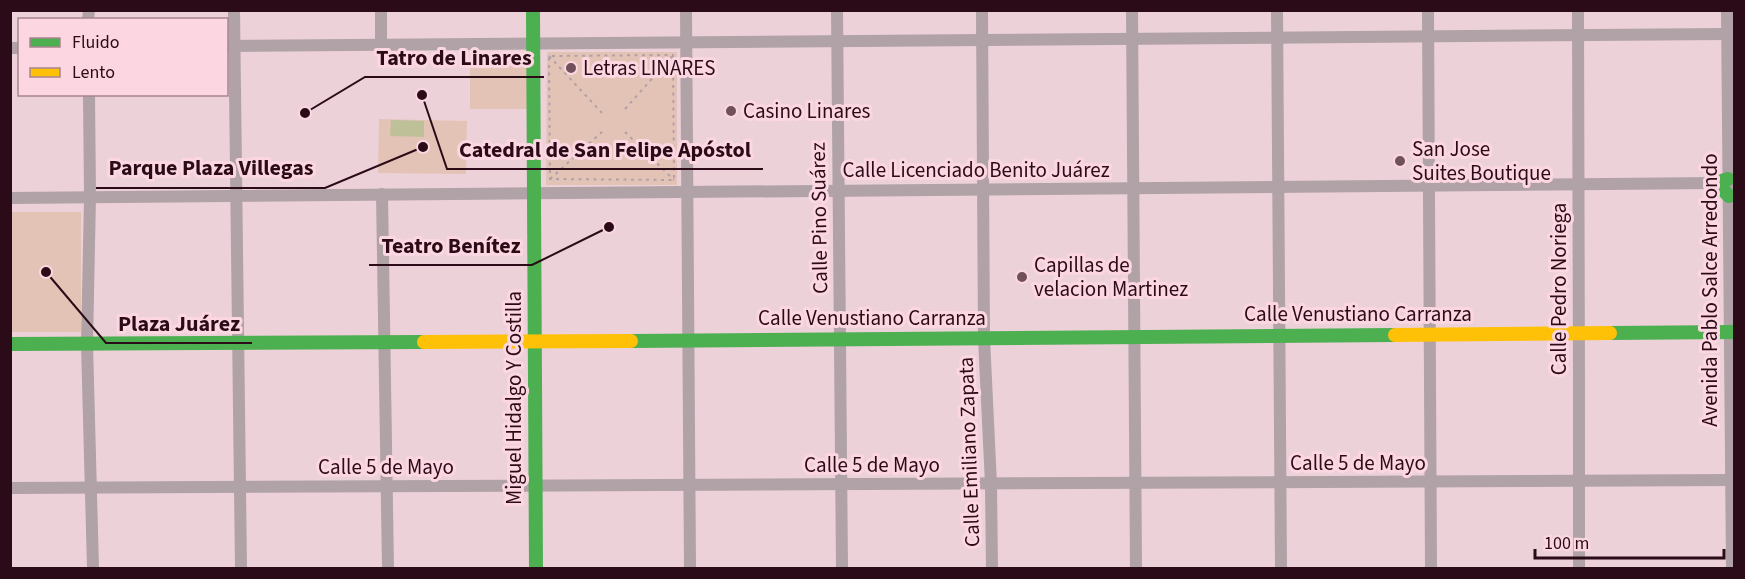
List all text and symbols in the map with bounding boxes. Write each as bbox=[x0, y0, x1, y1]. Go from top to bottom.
legend bbox=[18, 18, 228, 96]
text: Fluido bbox=[72, 30, 119, 55]
callout: Tatro de Linares bbox=[365, 37, 544, 77]
text: Tatro de Linares bbox=[376, 42, 532, 74]
place label: Letras LINARES bbox=[583, 53, 716, 83]
text: Lento bbox=[72, 60, 115, 85]
marker: Letras LINARES bbox=[564, 61, 578, 75]
place label: Casino Linares bbox=[743, 96, 871, 126]
marker: Casino Linares bbox=[724, 104, 738, 118]
callout: Catedral de San Felipe Apóstol bbox=[447, 129, 763, 169]
text: Catedral de San Felipe Apóstol bbox=[459, 134, 752, 166]
place label: San Jose Suites Boutique bbox=[1412, 134, 1551, 188]
street label: Calle Pino Suárez bbox=[803, 142, 835, 294]
callout: Parque Plaza Villegas bbox=[96, 148, 325, 188]
text: Parque Plaza Villegas bbox=[109, 152, 314, 184]
street label: Avenida Pablo Salce Arredondo bbox=[1695, 153, 1725, 427]
marker: San Jose Suites Boutique bbox=[1393, 154, 1407, 168]
street label: Calle Licenciado Benito Juárez bbox=[842, 155, 1110, 185]
street label: Calle Pedro Noriega bbox=[1544, 203, 1574, 375]
callout: Teatro Benítez bbox=[369, 225, 532, 265]
text: Teatro Benítez bbox=[381, 230, 521, 262]
place label: Capillas de velacion Martinez bbox=[1034, 250, 1188, 304]
marker: Capillas de velacion Martinez bbox=[1015, 270, 1029, 284]
street label: Miguel Hidalgo Y Costilla bbox=[499, 291, 529, 505]
street label: Calle Venustiano Carranza bbox=[1244, 299, 1472, 329]
callout: Plaza Juárez bbox=[106, 303, 252, 343]
street label: Calle Venustiano Carranza bbox=[758, 303, 986, 333]
text: Plaza Juárez bbox=[118, 308, 240, 340]
street label: Calle Emiliano Zapata bbox=[951, 356, 987, 548]
street label: Calle 5 de Mayo bbox=[1290, 448, 1426, 478]
street label: Calle 5 de Mayo bbox=[804, 450, 940, 480]
street label: Calle 5 de Mayo bbox=[318, 452, 454, 482]
scale bar bbox=[1535, 522, 1724, 560]
text: 100 m bbox=[1544, 531, 1589, 556]

